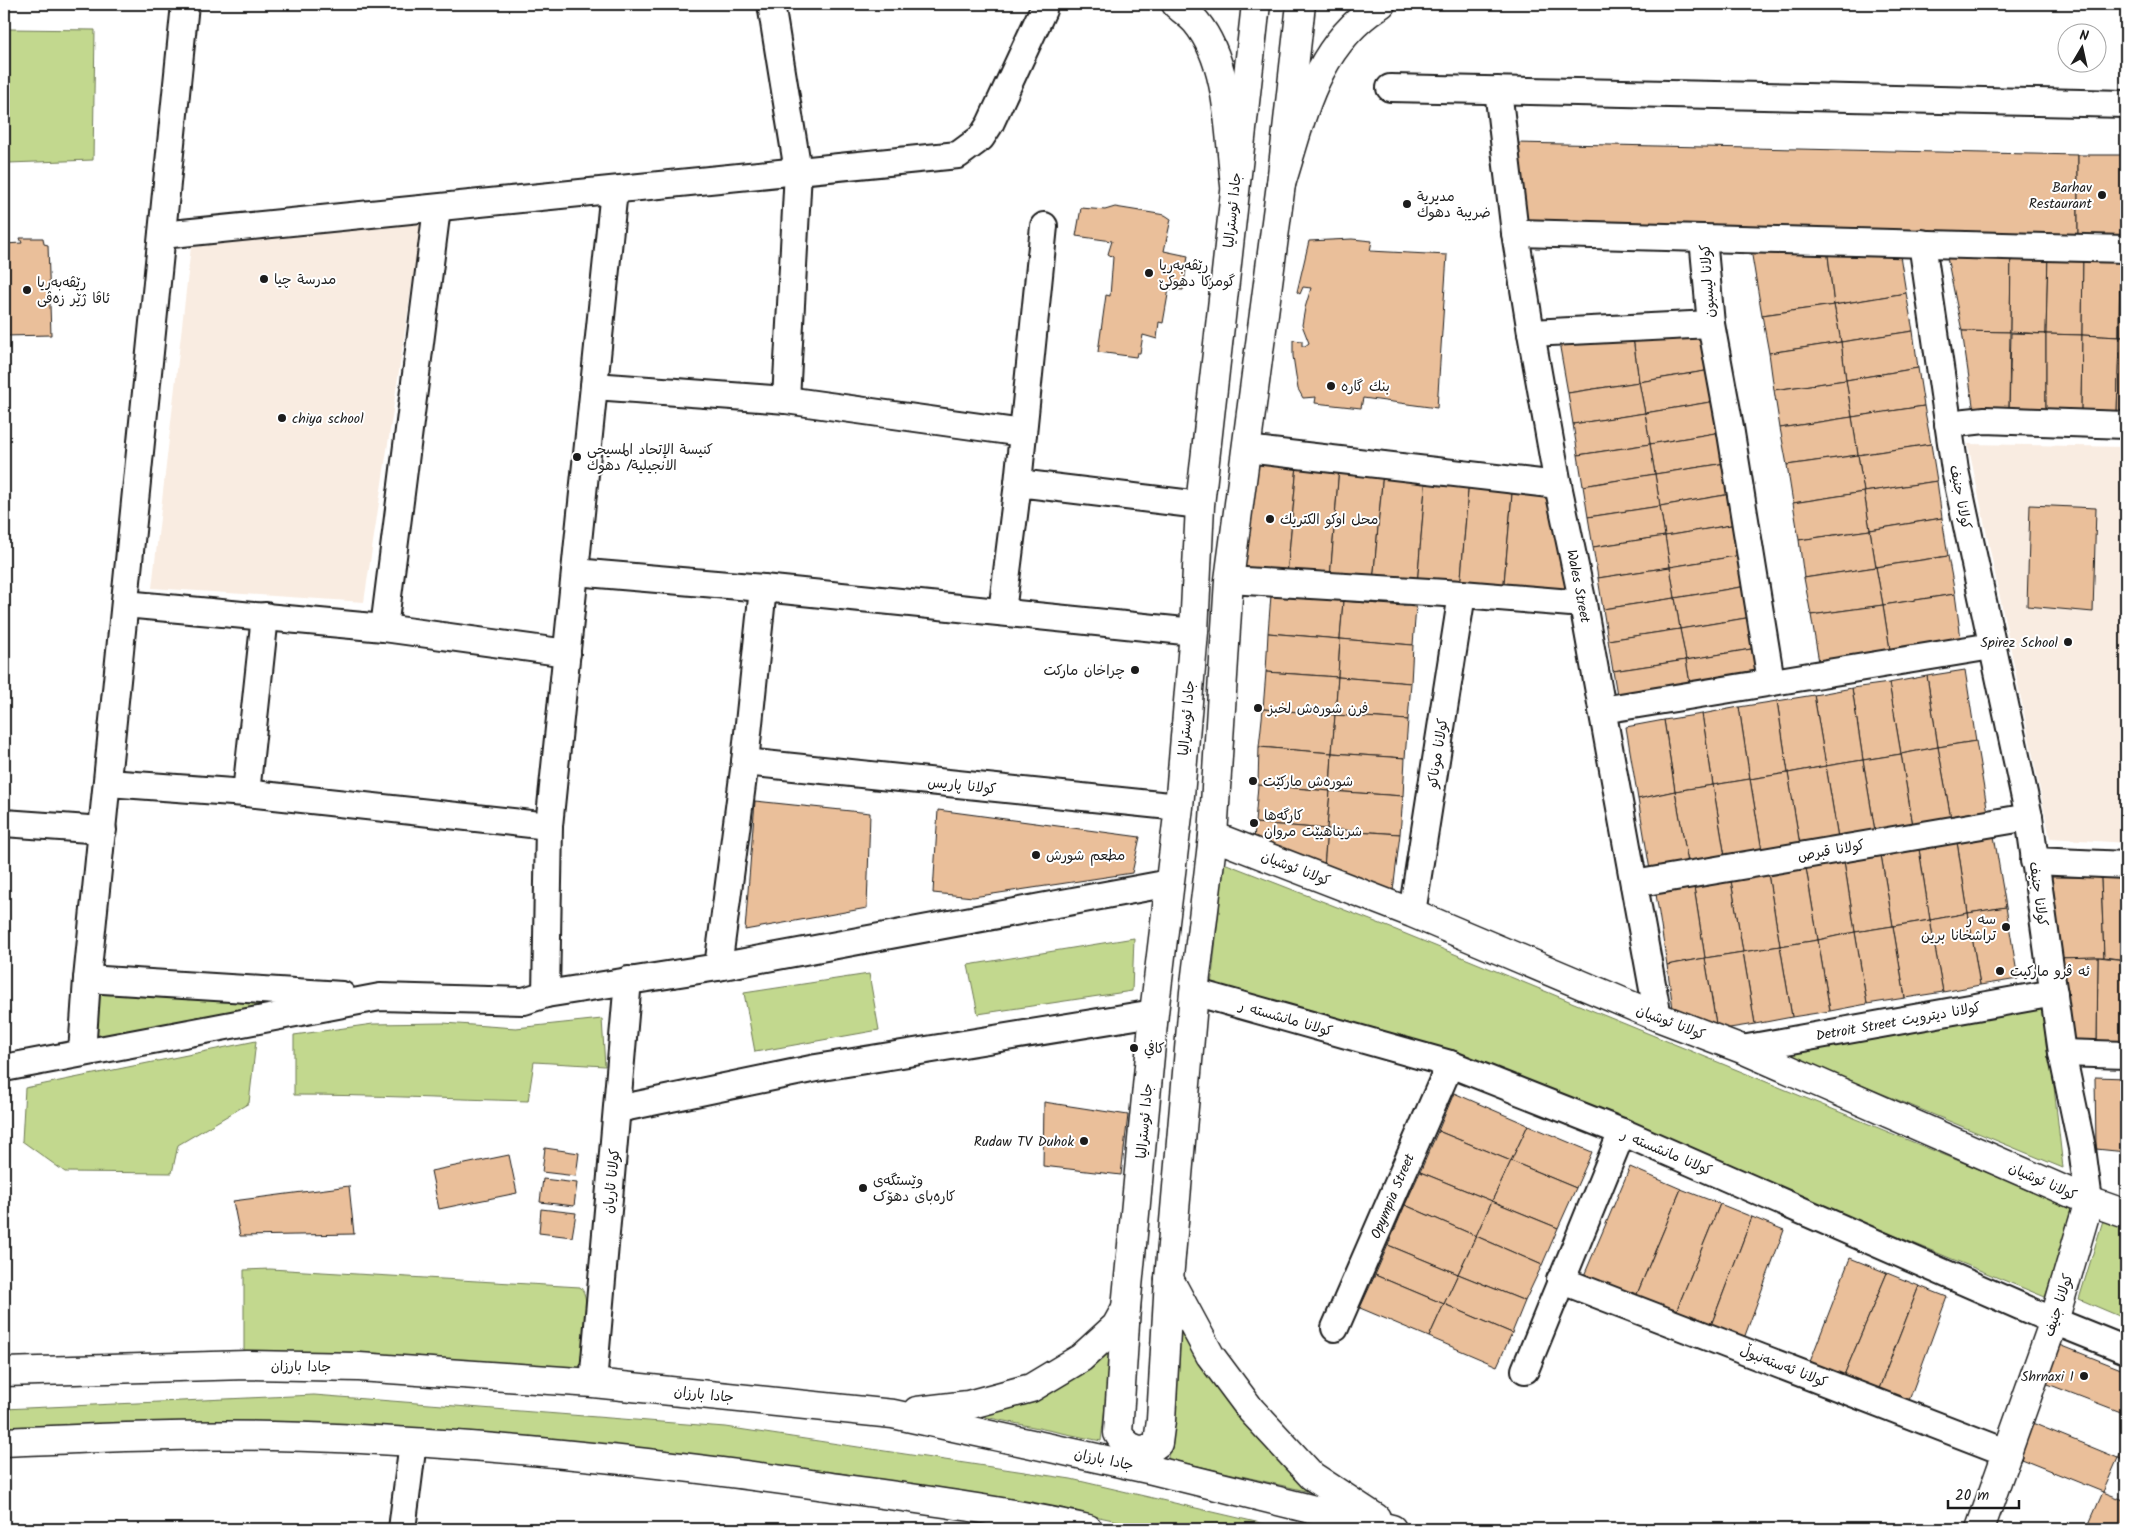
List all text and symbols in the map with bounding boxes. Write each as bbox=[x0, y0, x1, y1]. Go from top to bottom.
north arrow bbox=[2058, 22, 2108, 72]
text: N bbox=[2078, 25, 2090, 48]
street label: جادا ئوسترالیا bbox=[1218, 171, 1248, 249]
place label: Barhav Restaurant bbox=[2029, 177, 2093, 215]
place label: مديرية ضريبة دهوك bbox=[1417, 186, 1491, 224]
marker: Barhav Restaurant bbox=[2096, 189, 2108, 201]
marker: مديرية ضريبة دهوك bbox=[1401, 198, 1413, 210]
street label: كولانا ليسبون bbox=[1694, 243, 1722, 318]
place label: رێڤه‌به‌ریا گومركا دهوكێ bbox=[1159, 255, 1235, 293]
marker: رێڤه‌به‌ریا گومركا دهوكێ bbox=[1143, 267, 1155, 279]
place label: مدرسة چيا bbox=[274, 269, 336, 291]
place label: رێڤەبەریا ئاڤا ژێر زەڤی bbox=[37, 272, 110, 310]
marker: مدرسة چيا bbox=[258, 273, 270, 285]
marker: رێڤەبەریا ئاڤا ژێر زەڤی bbox=[21, 284, 33, 296]
place label: بنك گاره bbox=[1341, 376, 1390, 398]
marker: بنك گاره bbox=[1325, 380, 1337, 392]
place label: chiya school bbox=[292, 408, 364, 430]
marker: chiya school bbox=[276, 412, 288, 424]
place label: كنيسة الإتحاد المسيحي الانجيلية/ دهوك bbox=[587, 439, 713, 477]
marker: كنيسة الإتحاد المسيحي الانجيلية/ دهوك bbox=[571, 451, 583, 463]
street label: كولانا جنيف bbox=[1943, 463, 1977, 531]
place label: محل اوكو الكتريك bbox=[1280, 509, 1378, 531]
marker: محل اوكو الكتريك bbox=[1264, 513, 1276, 525]
street label: Wales Street bbox=[1560, 548, 1596, 625]
place label: Spirez School bbox=[1981, 632, 2059, 654]
marker: Spirez School bbox=[2062, 636, 2074, 648]
place label: چراخان ماركت bbox=[1043, 660, 1125, 682]
marker: چراخان ماركت bbox=[1129, 664, 1141, 676]
street label: جادا ئوسترالیا bbox=[1173, 679, 1201, 757]
place label: فرن شوره‌ش لخبز bbox=[1267, 698, 1368, 720]
marker: فرن شوره‌ش لخبز bbox=[1252, 702, 1264, 714]
street label: كولانا موناكو bbox=[1421, 717, 1454, 791]
street label: كولانا پاریس bbox=[927, 771, 997, 801]
place label: شوره‌ش ماركێت bbox=[1263, 771, 1353, 793]
marker: شوره‌ش ماركێت bbox=[1247, 775, 1259, 787]
place label: كارگه‌ها شريناهيێت مروان bbox=[1264, 805, 1362, 843]
marker: كارگه‌ها شريناهيێت مروان bbox=[1248, 817, 1260, 829]
street label: كولانا قبرص bbox=[1796, 834, 1866, 868]
place label: مطعم شورش bbox=[1046, 845, 1125, 867]
street label: كولانا ئوشيان bbox=[1258, 846, 1334, 892]
marker: مطعم شورش bbox=[1030, 849, 1042, 861]
street label: كولانا جنيف bbox=[2023, 860, 2053, 928]
place label: سه ر تراشخانا برين bbox=[1921, 909, 1997, 947]
marker: سه ر تراشخانا برين bbox=[2000, 921, 2012, 933]
place label: ئه ڤرو ماركيت bbox=[2010, 961, 2090, 983]
marker: ئه ڤرو ماركيت bbox=[1994, 965, 2006, 977]
street label: كولانا مانشسته ر bbox=[1235, 995, 1335, 1043]
street label: Detroit Street كولانا ديترويت bbox=[1814, 997, 1982, 1047]
street label: كولانا ئوشيان bbox=[1633, 1000, 1709, 1046]
place label: كافي bbox=[1144, 1038, 1165, 1060]
marker: كافي bbox=[1128, 1042, 1140, 1054]
street label: جادا ئوسترالیا bbox=[1131, 1082, 1159, 1160]
street label: كولانا مانشسته ر bbox=[1617, 1124, 1715, 1182]
place label: Rudaw TV Duhok bbox=[974, 1131, 1074, 1153]
marker: Rudaw TV Duhok bbox=[1078, 1135, 1090, 1147]
street label: كولانا ئاريان bbox=[598, 1147, 626, 1215]
street label: Opympia Street bbox=[1365, 1150, 1421, 1242]
street label: كولانا ئوشيان bbox=[2005, 1157, 2080, 1207]
place label: وێستگەی کارەبای دهۆک bbox=[873, 1170, 955, 1208]
marker: وێستگەی کارەبای دهۆک bbox=[857, 1182, 869, 1194]
street label: كولانا جنيف bbox=[2038, 1271, 2080, 1340]
street label: كولانا ئەستەنبوڵ bbox=[1736, 1340, 1831, 1394]
street label: جادا بارزان bbox=[271, 1355, 331, 1379]
place label: Shrnaxi 1 bbox=[2021, 1366, 2074, 1388]
marker: Shrnaxi 1 bbox=[2078, 1370, 2090, 1382]
street label: جادا بارزان bbox=[673, 1381, 735, 1409]
street label: جادا بارزان bbox=[1072, 1443, 1136, 1477]
scale bar bbox=[1948, 1478, 2019, 1510]
text: 20 m bbox=[1955, 1484, 1989, 1508]

